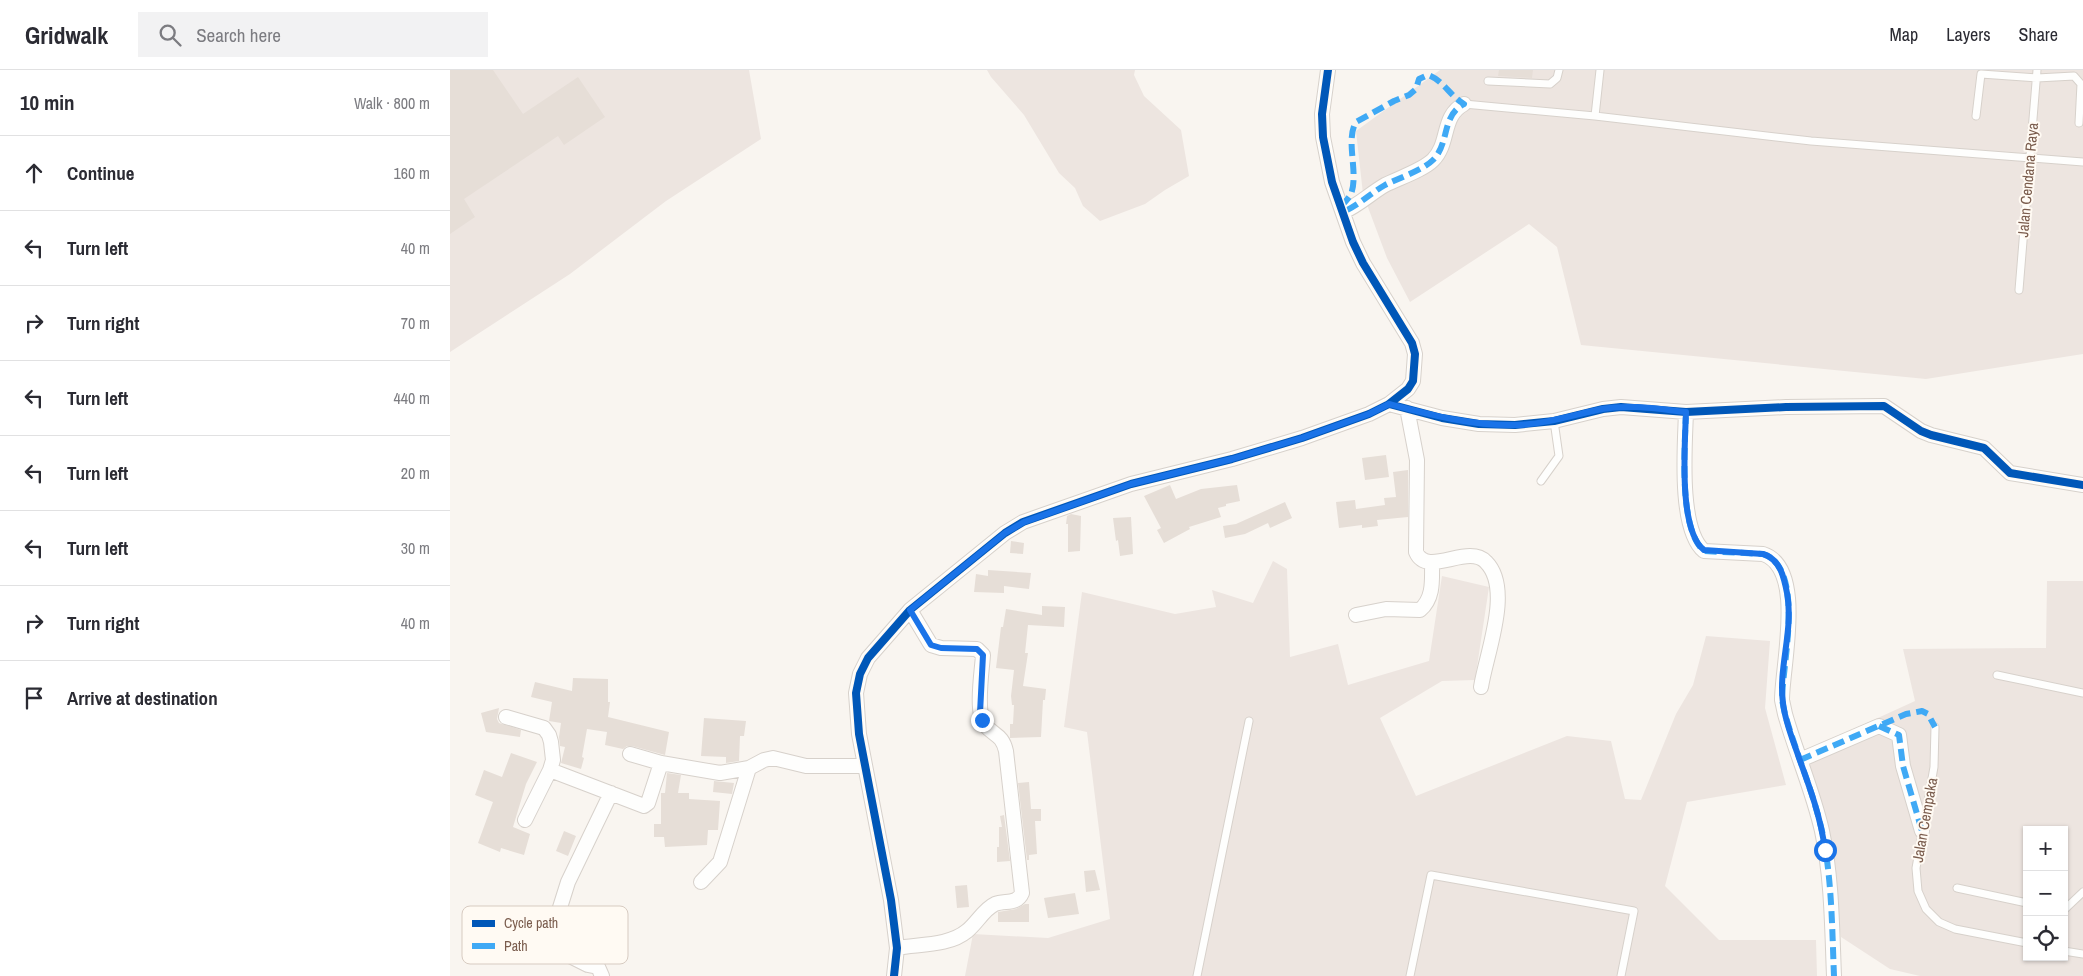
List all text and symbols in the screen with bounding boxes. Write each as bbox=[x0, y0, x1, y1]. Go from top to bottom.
search box bbox=[138, 12, 488, 57]
text: Gridwalk bbox=[25, 19, 108, 51]
icon: search bbox=[156, 21, 184, 49]
text: Search here bbox=[196, 22, 281, 48]
text: Map bbox=[1890, 22, 1918, 47]
text: Layers bbox=[1946, 22, 1991, 47]
text: Share bbox=[2019, 22, 2058, 47]
text: 10 min bbox=[20, 88, 75, 117]
text: Walk · 800 m bbox=[354, 92, 430, 114]
street label: Jalan Cendana Raya bbox=[2012, 122, 2043, 238]
icon: ahead bbox=[20, 159, 48, 187]
text: Continue bbox=[67, 160, 135, 186]
text: 160 m bbox=[394, 162, 430, 184]
icon: left bbox=[20, 234, 48, 262]
text: Turn left bbox=[67, 235, 128, 261]
text: 40 m bbox=[401, 237, 430, 259]
icon: right bbox=[20, 309, 48, 337]
text: Turn right bbox=[67, 310, 139, 336]
text: 70 m bbox=[401, 312, 430, 334]
icon: left bbox=[20, 384, 48, 412]
text: Turn left bbox=[67, 385, 128, 411]
text: 440 m bbox=[394, 387, 430, 409]
icon: left bbox=[20, 459, 48, 487]
text: Turn left bbox=[67, 460, 128, 486]
text: 20 m bbox=[401, 462, 430, 484]
icon: left bbox=[20, 534, 48, 562]
text: Turn left bbox=[67, 535, 128, 561]
text: 30 m bbox=[401, 537, 430, 559]
icon: right bbox=[20, 609, 48, 637]
text: Turn right bbox=[67, 610, 139, 636]
text: 40 m bbox=[401, 612, 430, 634]
icon: arrive bbox=[20, 684, 48, 712]
text: Arrive at destination bbox=[67, 685, 218, 711]
route end bbox=[971, 709, 994, 732]
street label: Jalan Cempaka bbox=[1907, 776, 1942, 864]
map controls bbox=[2023, 826, 2068, 961]
button: + bbox=[2023, 826, 2068, 871]
route start bbox=[1814, 839, 1837, 862]
button: − bbox=[2023, 871, 2068, 916]
legend bbox=[462, 906, 628, 964]
text: Cycle path bbox=[504, 914, 558, 932]
button: locate bbox=[2023, 916, 2068, 961]
text: Path bbox=[504, 937, 528, 955]

